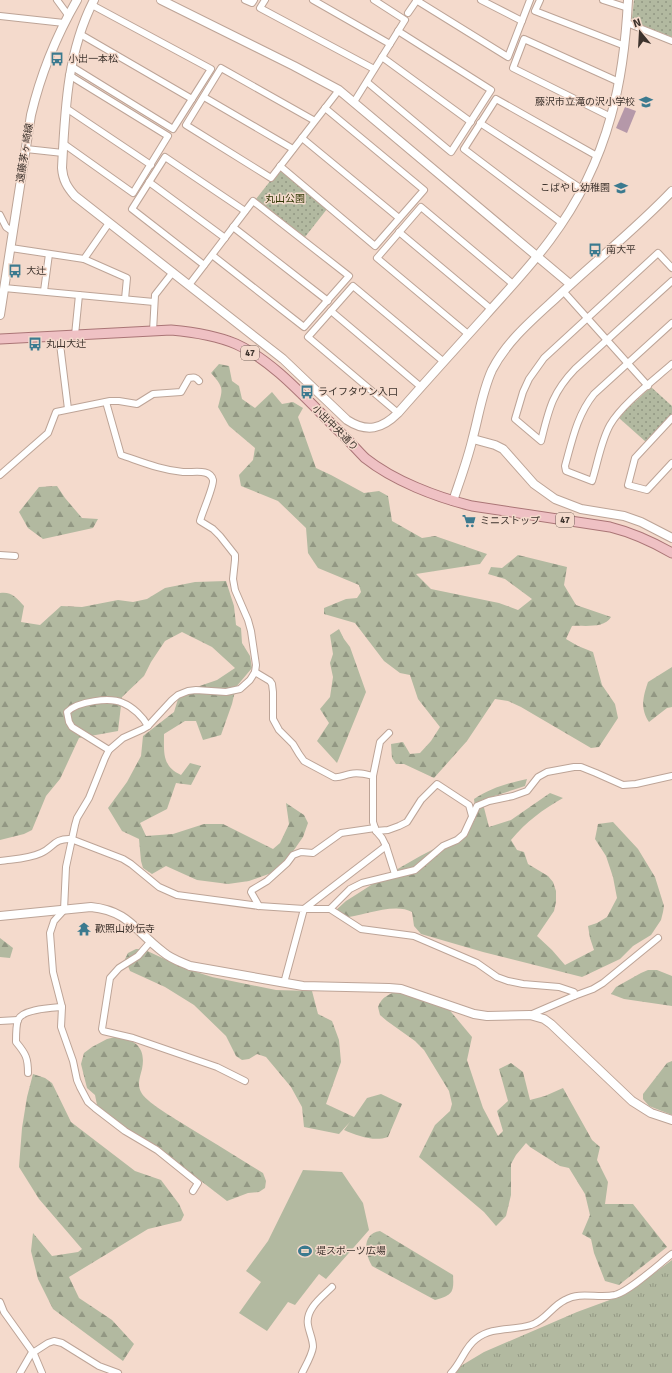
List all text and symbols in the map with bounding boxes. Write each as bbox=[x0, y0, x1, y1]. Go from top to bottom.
north arrow bbox=[620, 12, 660, 52]
text: N bbox=[631, 16, 643, 30]
bus stop icon: 小出一本松 bbox=[49, 51, 65, 67]
place label: 小出一本松 bbox=[68, 53, 118, 65]
school or university icon: 藤沢市立滝の沢小学校 bbox=[638, 94, 654, 110]
place label: 藤沢市立滝の沢小学校 bbox=[535, 96, 635, 108]
street label: 遠藤茅ヶ崎線 bbox=[14, 122, 36, 184]
school or university icon: こばやし幼稚園 bbox=[613, 180, 629, 196]
place label: こばやし幼稚園 bbox=[540, 182, 610, 194]
park label: 丸山公園 bbox=[265, 193, 305, 205]
bus stop icon: 南大平 bbox=[587, 242, 603, 258]
place label: 南大平 bbox=[606, 244, 636, 256]
bus stop icon: 大辻 bbox=[7, 263, 23, 279]
place label: 大辻 bbox=[26, 265, 46, 277]
bus stop icon: 丸山大辻 bbox=[27, 336, 43, 352]
place label: 丸山大辻 bbox=[46, 338, 86, 350]
road number: 47 bbox=[241, 346, 259, 360]
bus stop icon: ライフタウン入口 bbox=[299, 384, 315, 400]
place label: ライフタウン入口 bbox=[318, 386, 398, 398]
street label: 小出中央通り bbox=[310, 403, 360, 453]
supermarket icon: ミニストップ bbox=[461, 513, 477, 529]
road number: 47 bbox=[556, 513, 574, 527]
place label: ミニストップ bbox=[480, 515, 540, 527]
temple icon: 歡照山妙伝寺 bbox=[76, 921, 92, 937]
place label: 歡照山妙伝寺 bbox=[95, 923, 155, 935]
sports icon: 堤スポーツ広場 bbox=[297, 1243, 313, 1259]
place label: 堤スポーツ広場 bbox=[316, 1245, 386, 1257]

